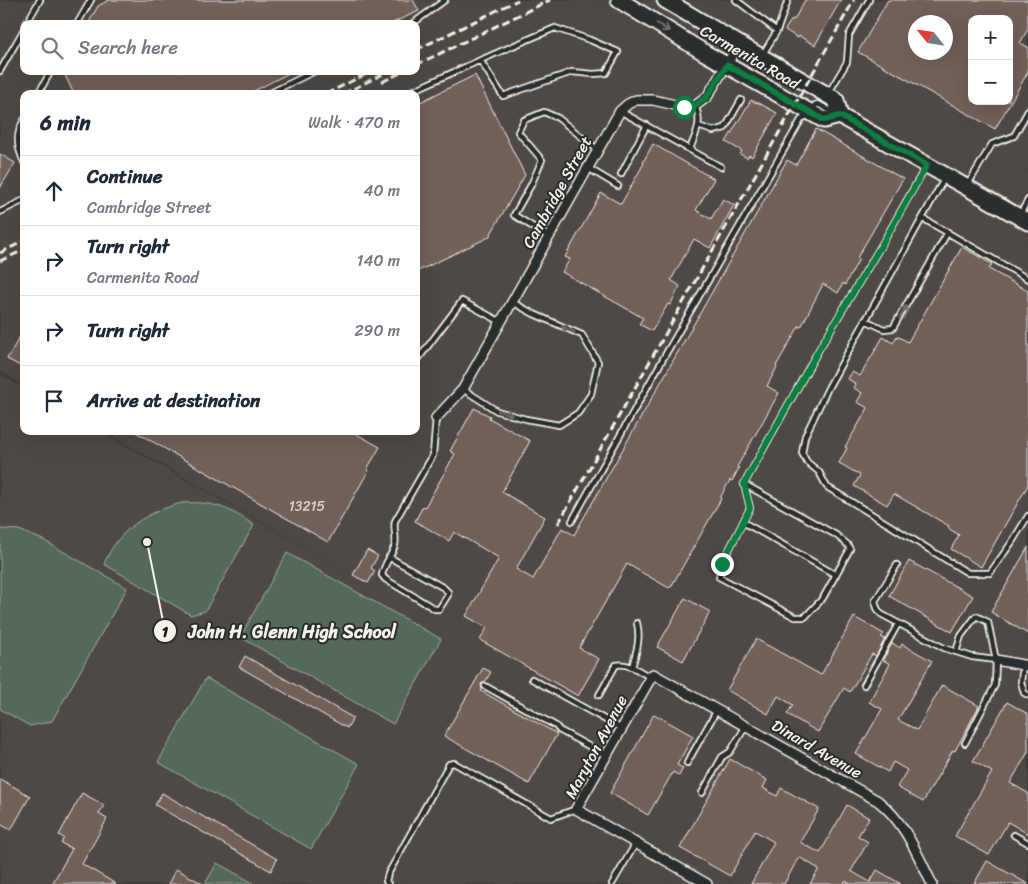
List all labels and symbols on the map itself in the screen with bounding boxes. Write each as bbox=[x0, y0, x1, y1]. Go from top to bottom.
north arrow bbox=[908, 15, 953, 60]
street label: Carmenita Road bbox=[694, 17, 807, 98]
one-way arrow bbox=[655, 22, 669, 32]
route start bbox=[673, 96, 696, 119]
street label: Cambridge Street bbox=[514, 130, 600, 254]
one-way arrow bbox=[898, 305, 908, 319]
one-way arrow bbox=[561, 324, 576, 333]
one-way arrow bbox=[496, 409, 512, 418]
house number: 13215 bbox=[289, 494, 326, 519]
route end bbox=[711, 553, 734, 576]
callout: John H. Glenn High School bbox=[153, 615, 406, 648]
text: John H. Glenn High School bbox=[187, 616, 397, 648]
text: 1 bbox=[162, 619, 169, 645]
street label: Maryton Avenue bbox=[556, 690, 636, 804]
street label: Dinard Avenue bbox=[766, 711, 868, 787]

